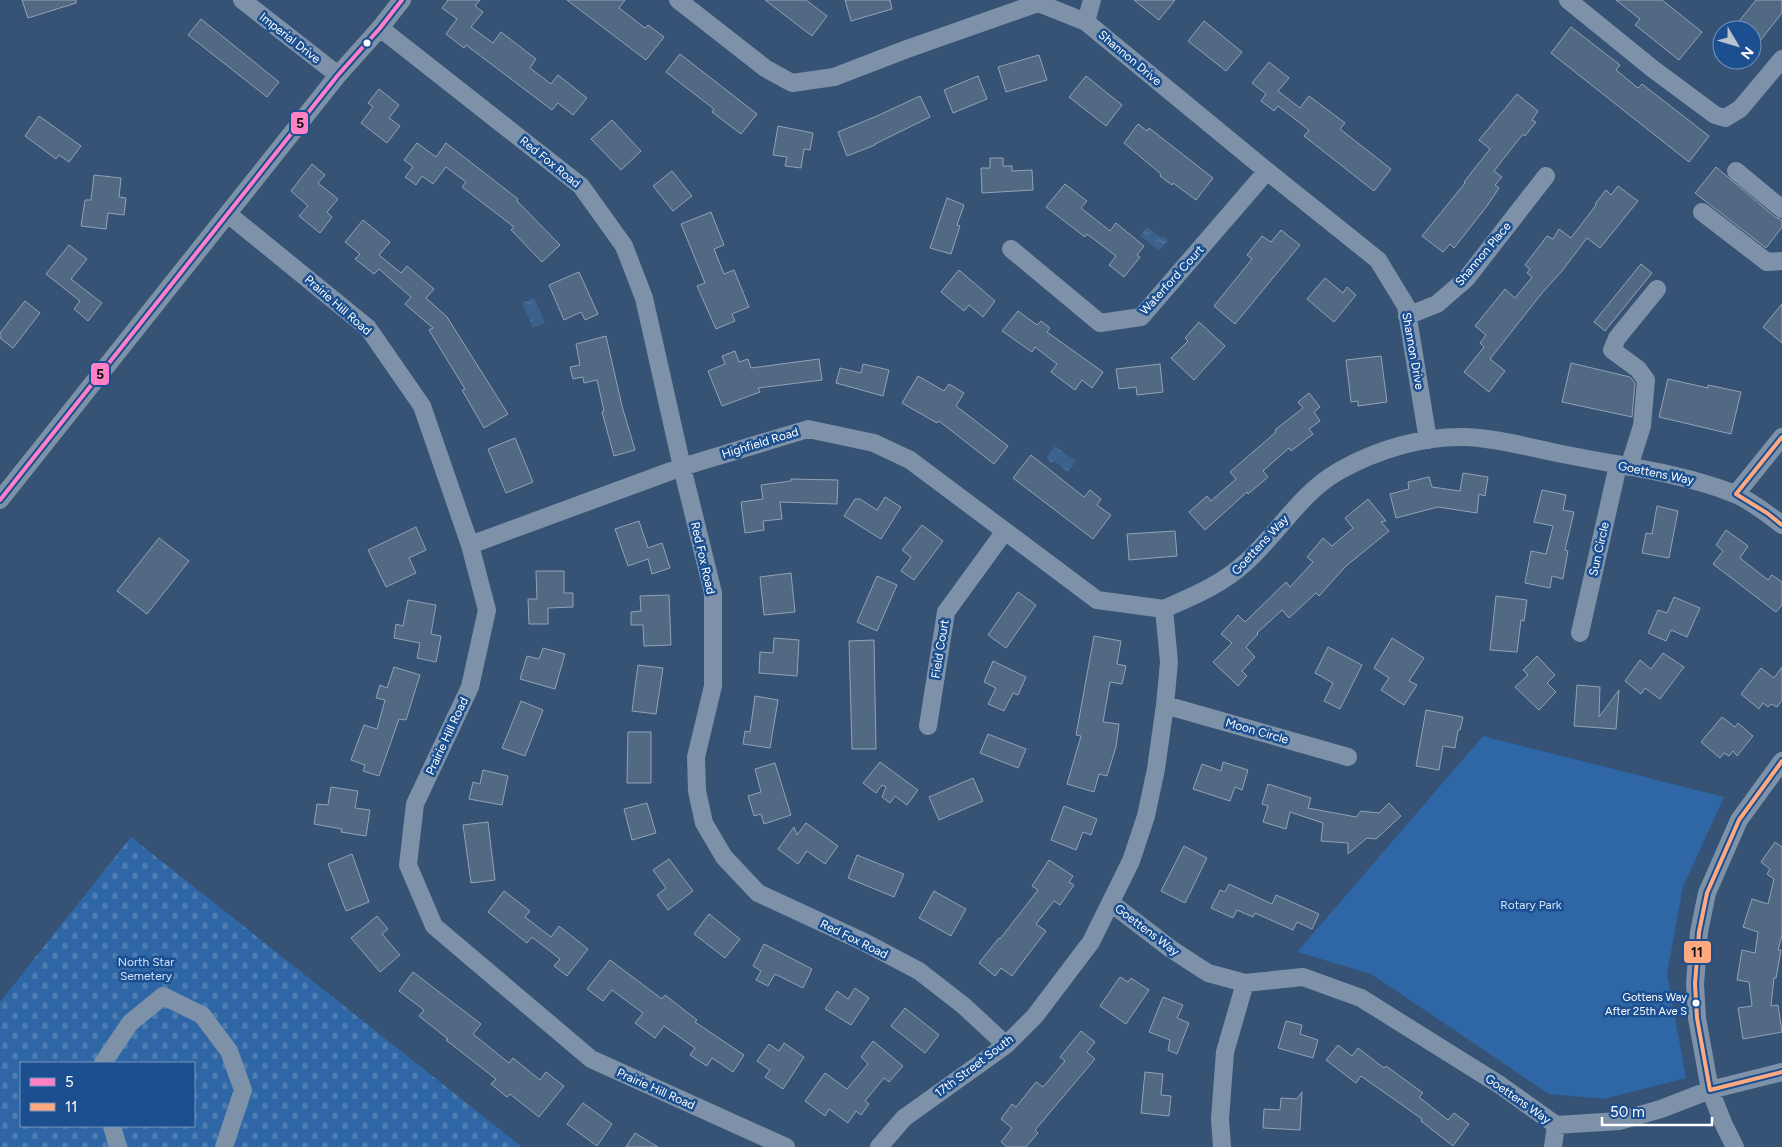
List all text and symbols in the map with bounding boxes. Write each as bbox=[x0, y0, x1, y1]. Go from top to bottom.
street label: Imperial Drive bbox=[257, 10, 324, 66]
north arrow bbox=[1712, 20, 1762, 70]
street label: Shannon Drive bbox=[1096, 28, 1165, 89]
unlabelled marker bbox=[362, 38, 372, 48]
text: N bbox=[1737, 43, 1757, 62]
line badge: 5 bbox=[290, 111, 309, 135]
text: 5 bbox=[296, 115, 304, 132]
street label: Red Fox Road bbox=[517, 133, 583, 191]
street label: Shannon Place bbox=[1452, 219, 1514, 289]
street label: Waterford Court bbox=[1137, 242, 1207, 318]
street label: Prairie Hill Road bbox=[302, 272, 374, 338]
street label: Shannon Drive bbox=[1399, 311, 1427, 391]
line badge: 5 bbox=[90, 362, 110, 386]
text: 5 bbox=[96, 366, 104, 383]
street label: Highfield Road bbox=[720, 425, 800, 461]
street label: Goettens Way bbox=[1617, 459, 1696, 487]
street label: Goettens Way bbox=[1229, 512, 1292, 578]
street label: Sun Circle bbox=[1586, 520, 1612, 577]
street label: Red Fox Road bbox=[688, 521, 718, 595]
street label: Field Court bbox=[928, 618, 952, 679]
street label: Prairie Hill Road bbox=[423, 695, 471, 777]
street label: Moon Circle bbox=[1224, 715, 1291, 747]
park label: Rotary Park bbox=[1500, 898, 1562, 912]
street label: Goettens Way bbox=[1112, 901, 1182, 959]
street label: Red Fox Road bbox=[818, 917, 890, 961]
line badge: 11 bbox=[1683, 940, 1712, 964]
text: 11 bbox=[1691, 944, 1703, 961]
park label: North Star Semetery bbox=[118, 955, 174, 983]
place label: Gottens Way After 25th Ave S bbox=[1605, 991, 1687, 1018]
marker: Gottens Way After 25th Ave S bbox=[1691, 998, 1701, 1008]
street label: 17th Street South bbox=[932, 1032, 1016, 1100]
legend bbox=[20, 1062, 195, 1127]
street label: Prairie Hill Road bbox=[615, 1066, 697, 1112]
street label: Goettens Way bbox=[1483, 1071, 1554, 1127]
text: 5 bbox=[65, 1073, 74, 1091]
scale bar bbox=[1602, 1094, 1712, 1126]
text: 11 bbox=[65, 1098, 77, 1116]
text: 50 m bbox=[1610, 1103, 1645, 1121]

